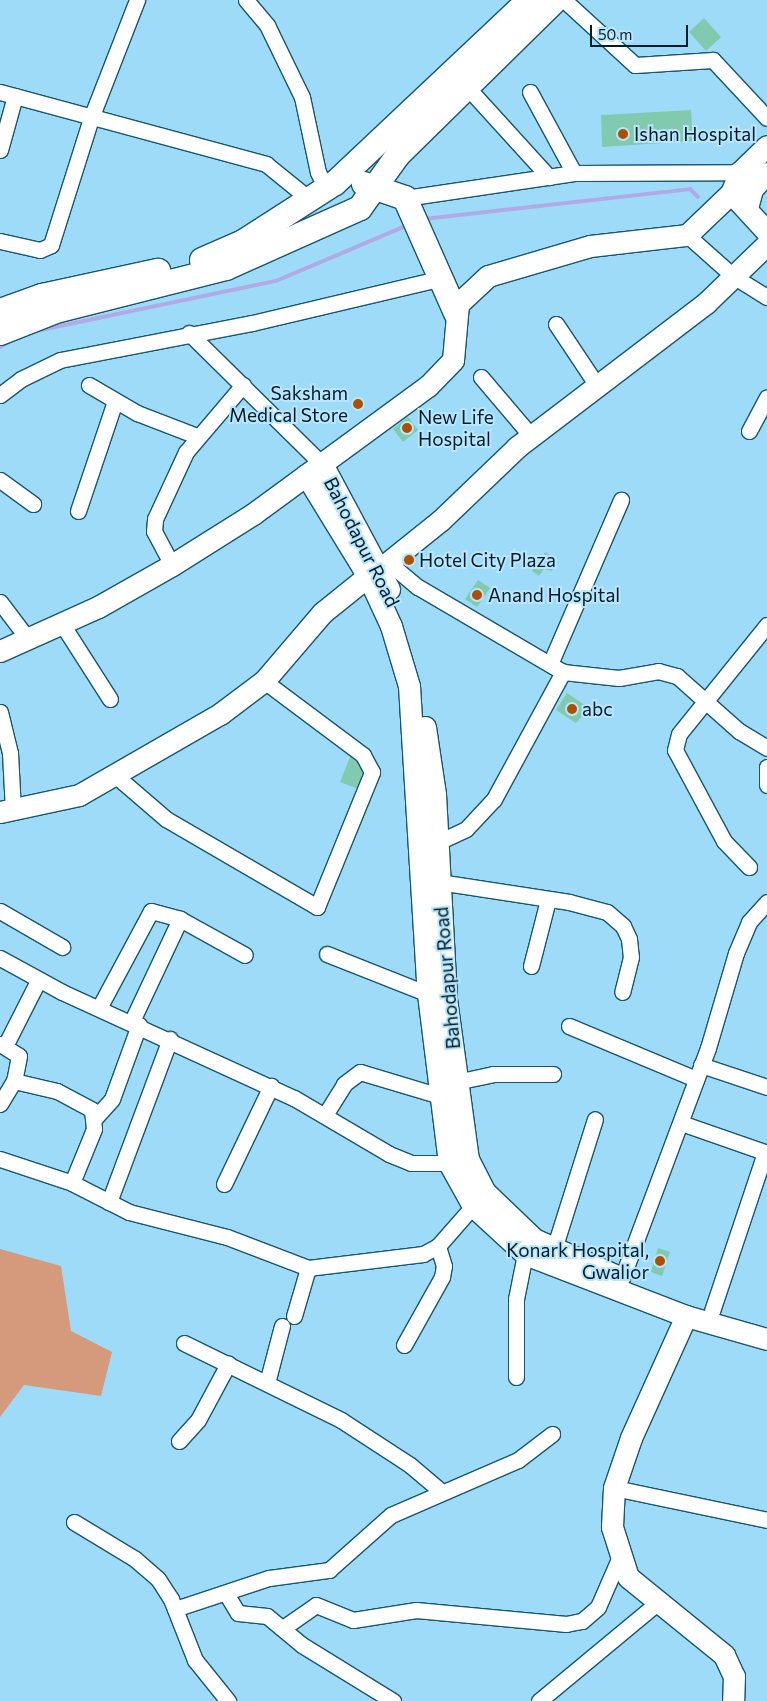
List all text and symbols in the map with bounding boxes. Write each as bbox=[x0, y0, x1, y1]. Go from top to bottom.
scale bar bbox=[592, 15, 690, 47]
text: 50 m bbox=[598, 25, 632, 43]
place label: Ishan Hospital bbox=[634, 123, 756, 145]
marker: Ishan Hospital bbox=[616, 127, 630, 141]
place label: Saksham Medical Store bbox=[229, 382, 348, 426]
marker: Saksham Medical Store bbox=[352, 398, 364, 410]
place label: New Life Hospital bbox=[418, 406, 494, 450]
marker: New Life Hospital bbox=[400, 421, 414, 435]
street label: Bahodapur Road bbox=[319, 473, 405, 611]
place label: Hotel City Plaza bbox=[419, 549, 556, 571]
marker: Hotel City Plaza bbox=[403, 554, 415, 566]
place label: Anand Hospital bbox=[488, 584, 620, 606]
marker: Anand Hospital bbox=[470, 588, 484, 602]
place label: abc bbox=[582, 698, 613, 720]
marker: abc bbox=[566, 703, 578, 715]
street label: Bahodapur Road bbox=[429, 906, 465, 1050]
place label: Konark Hospital, Gwalior bbox=[506, 1239, 649, 1283]
marker: Konark Hospital, Gwalior bbox=[653, 1254, 667, 1268]

